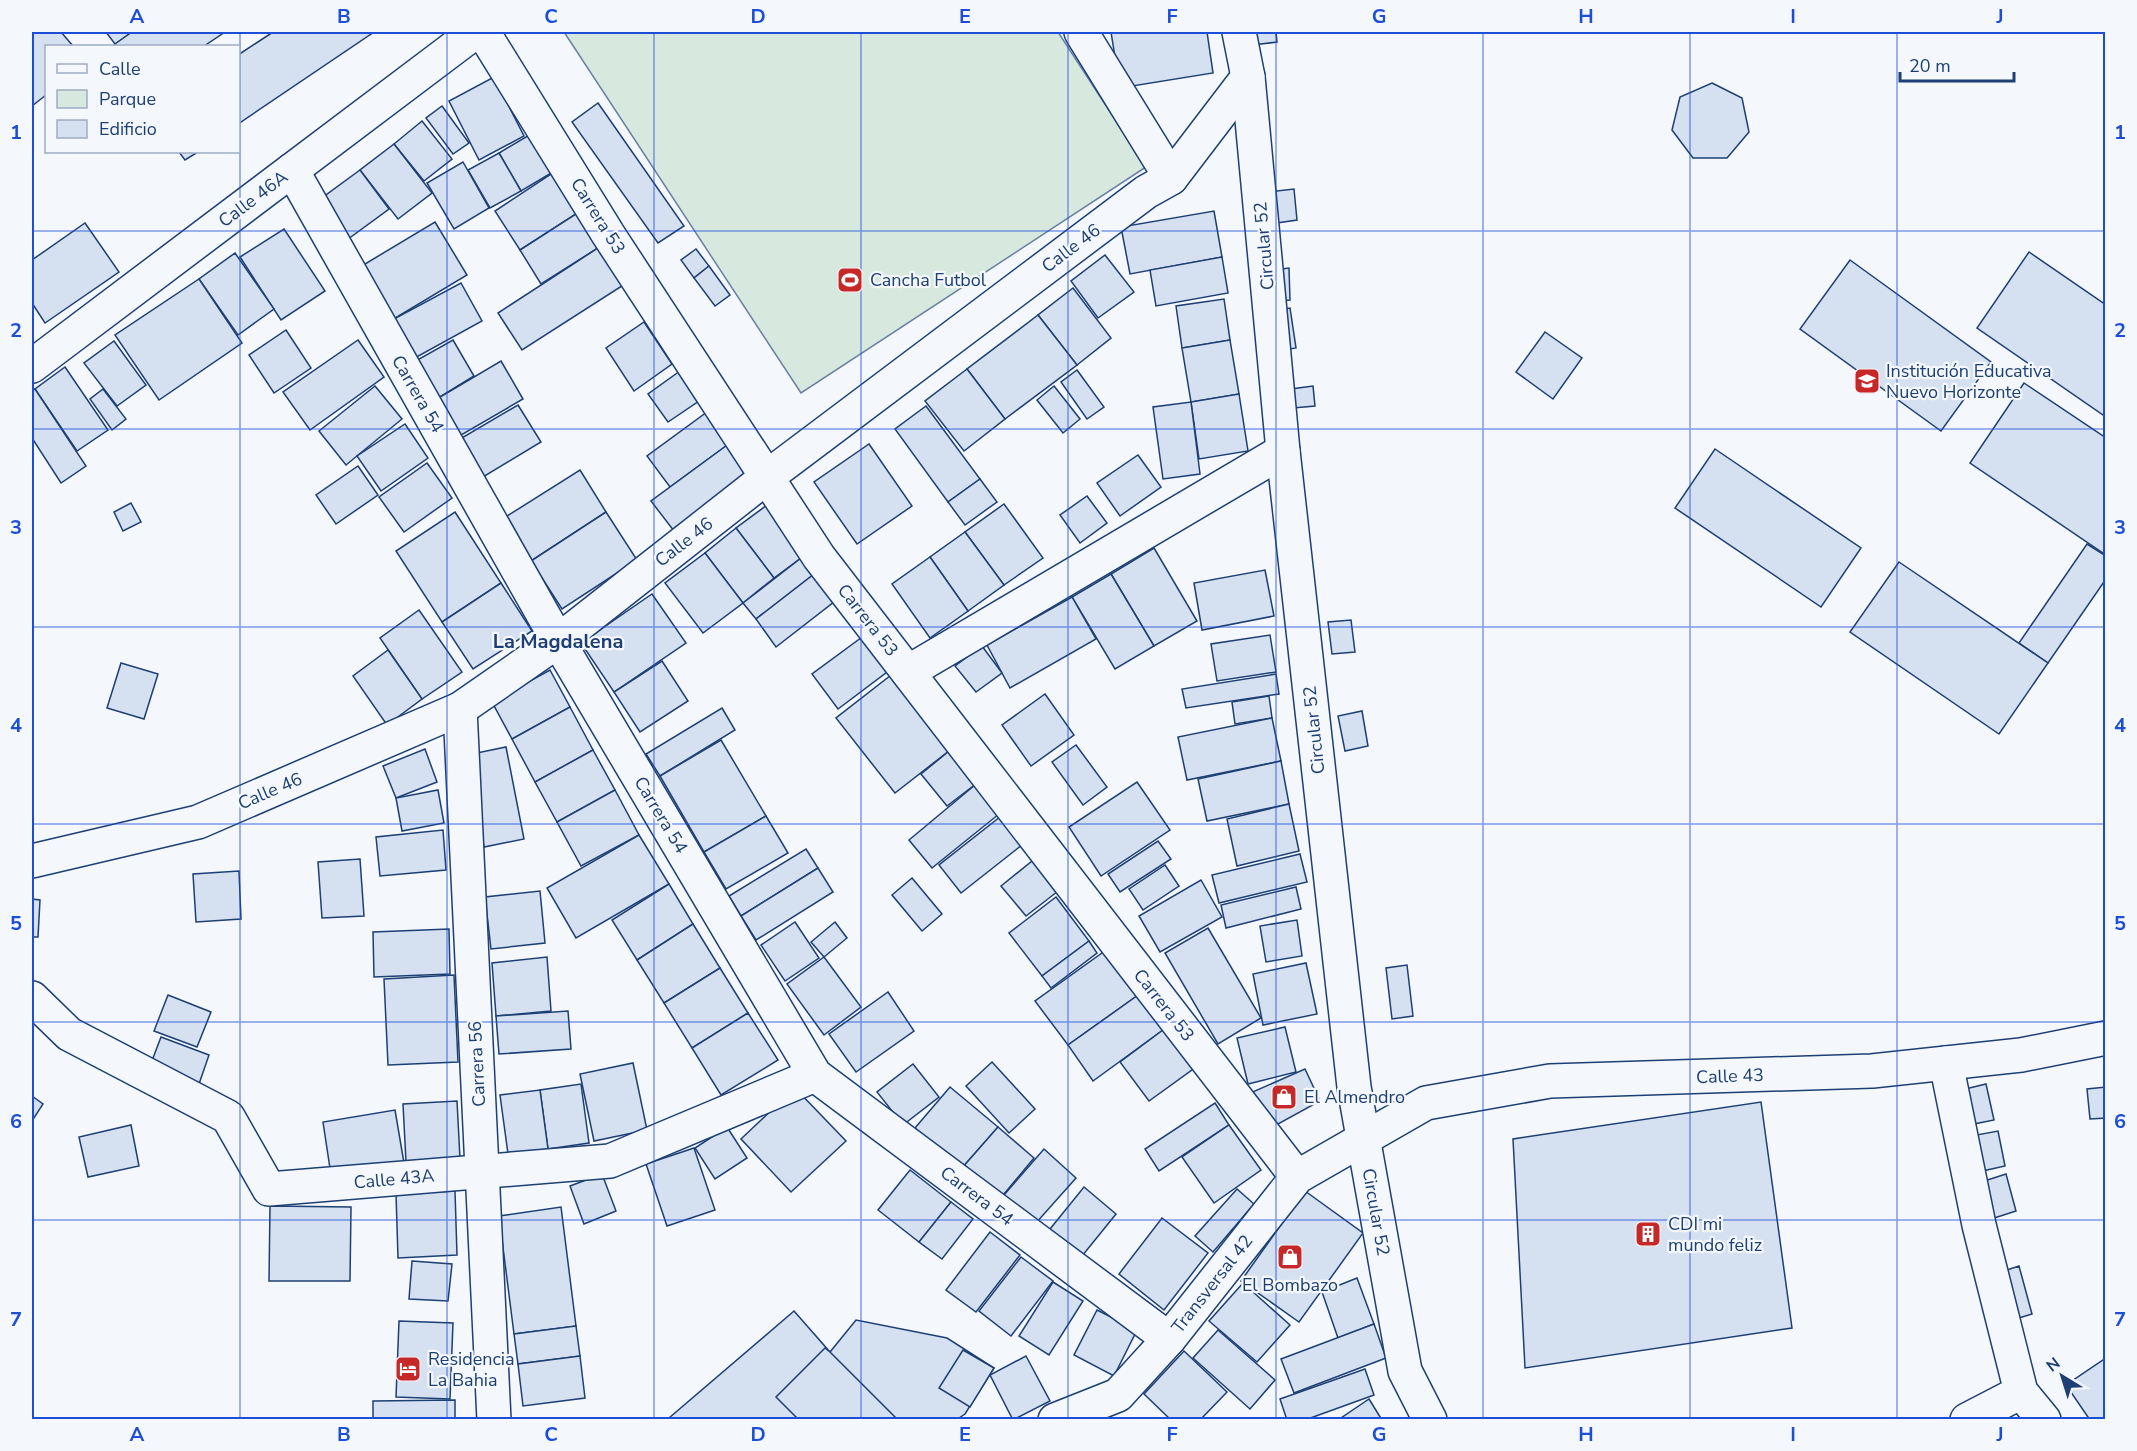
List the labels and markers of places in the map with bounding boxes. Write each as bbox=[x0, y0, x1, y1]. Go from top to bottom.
sports icon: Cancha Futbol bbox=[835, 265, 865, 295]
place label: Cancha Futbol bbox=[870, 268, 987, 292]
place label: Institución Educativa Nuevo Horizonte bbox=[1886, 359, 2052, 404]
school or university icon: Institución Educativa Nuevo Horizonte bbox=[1852, 366, 1882, 396]
shop icon: El Almendro bbox=[1269, 1082, 1299, 1112]
place label: El Almendro bbox=[1304, 1085, 1405, 1109]
place label: CDI mi mundo feliz bbox=[1668, 1212, 1762, 1257]
building icon: CDI mi mundo feliz bbox=[1633, 1219, 1663, 1249]
shop icon: El Bombazo bbox=[1275, 1242, 1305, 1272]
place label: El Bombazo bbox=[1242, 1273, 1338, 1297]
place label: Residencia La Bahia bbox=[428, 1347, 515, 1392]
hotel icon: Residencia La Bahia bbox=[393, 1354, 423, 1384]

